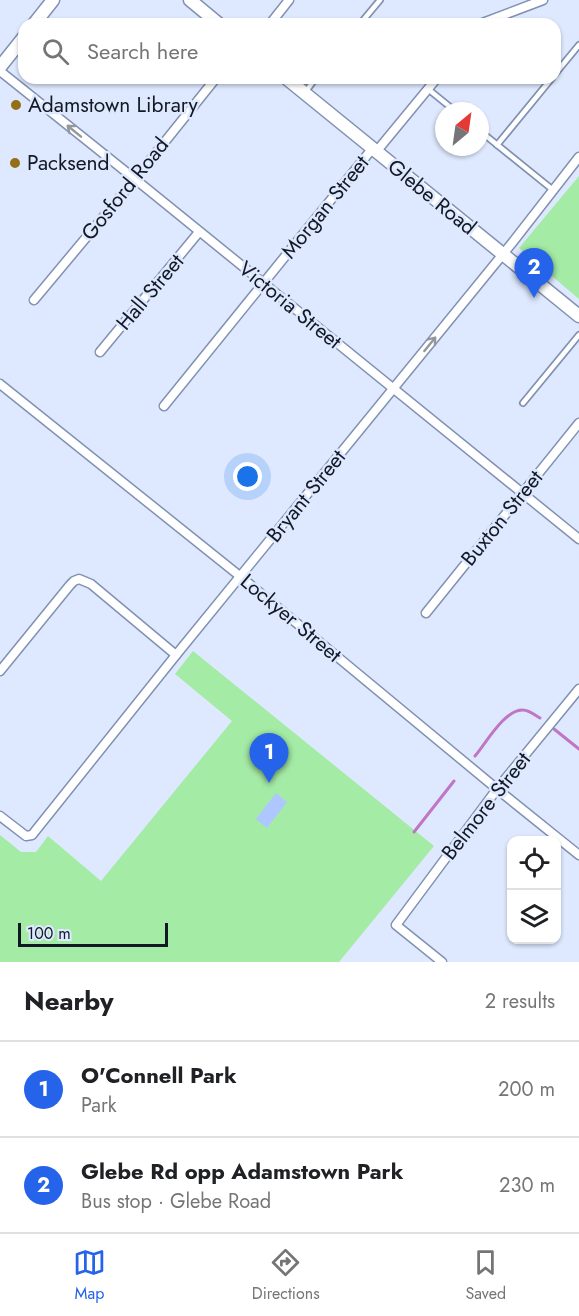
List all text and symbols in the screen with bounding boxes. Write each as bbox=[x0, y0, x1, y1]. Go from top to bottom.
search box bbox=[18, 18, 561, 84]
icon: search bbox=[39, 35, 72, 68]
text: Search here bbox=[87, 35, 198, 67]
place label: Adamstown Library bbox=[28, 90, 199, 120]
marker: Adamstown Library bbox=[9, 98, 23, 112]
north arrow bbox=[435, 102, 489, 156]
one-way arrow bbox=[67, 124, 83, 137]
street label: Gosford Road bbox=[74, 131, 176, 247]
place label: Packsend bbox=[27, 148, 110, 178]
street label: Morgan Street bbox=[274, 149, 376, 265]
street label: Glebe Road bbox=[381, 152, 483, 242]
marker: Packsend bbox=[8, 156, 22, 170]
street label: Hall Street bbox=[109, 247, 191, 337]
pin: 2 bbox=[514, 248, 554, 298]
street label: Victoria Street bbox=[232, 254, 348, 356]
one-way arrow bbox=[423, 336, 436, 352]
street label: Bryant Street bbox=[259, 443, 353, 549]
your location bbox=[233, 462, 262, 491]
street label: Buxton Street bbox=[454, 464, 550, 572]
street label: Lockyer Street bbox=[234, 567, 348, 669]
pin: 1 bbox=[250, 734, 288, 783]
street label: Belmore Street bbox=[434, 746, 538, 866]
map controls bbox=[507, 836, 561, 944]
button: locate bbox=[507, 836, 561, 890]
button: layers bbox=[507, 890, 561, 944]
scale bar bbox=[18, 920, 168, 948]
text: 100 m bbox=[27, 922, 71, 945]
text: Nearby bbox=[24, 982, 113, 1020]
text: 2 results bbox=[485, 987, 555, 1016]
text: O'Connell Park bbox=[81, 1059, 237, 1091]
text: 1 bbox=[38, 1075, 49, 1104]
text: 200 m bbox=[498, 1075, 555, 1104]
text: Park bbox=[81, 1091, 117, 1120]
text: Glebe Rd opp Adamstown Park bbox=[81, 1155, 403, 1187]
text: 2 bbox=[37, 1171, 50, 1200]
text: 230 m bbox=[499, 1171, 555, 1200]
text: Bus stop · Glebe Road bbox=[81, 1187, 271, 1216]
tab: Map bbox=[73, 1246, 106, 1305]
tab: Directions bbox=[252, 1246, 320, 1305]
tab: Saved bbox=[465, 1246, 506, 1305]

